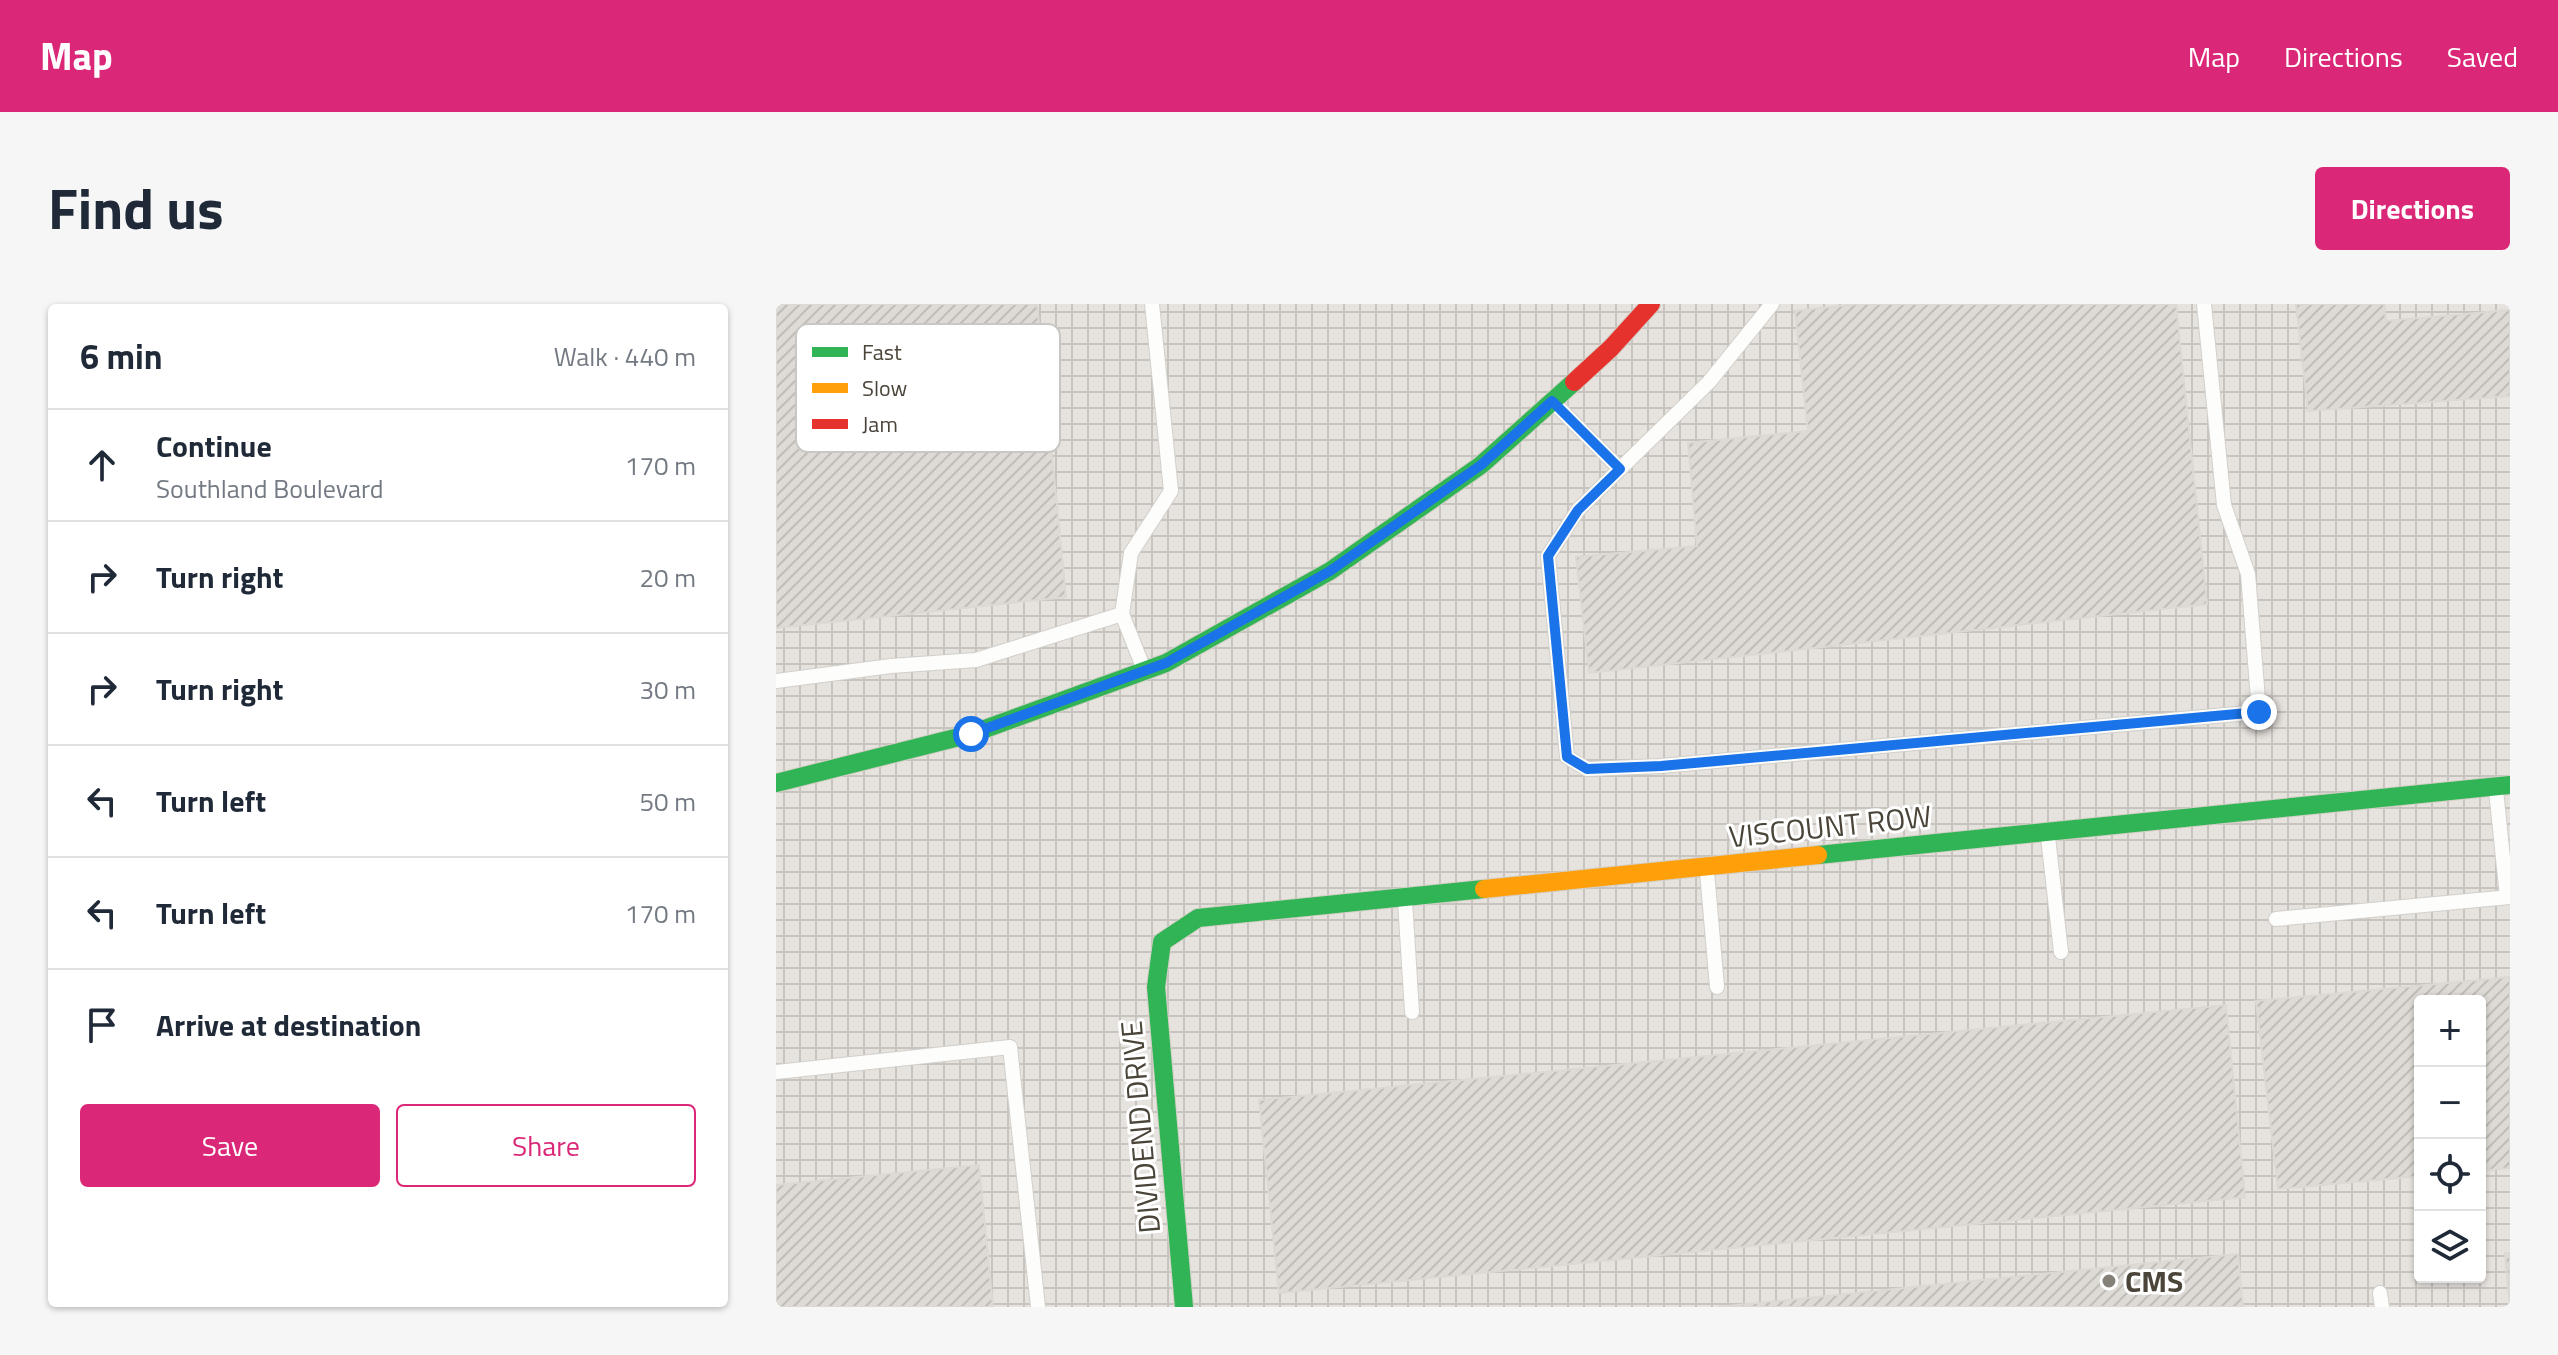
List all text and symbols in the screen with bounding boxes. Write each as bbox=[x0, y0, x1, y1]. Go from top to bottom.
text: Map bbox=[40, 27, 113, 85]
text: Map bbox=[2188, 35, 2240, 78]
text: Directions bbox=[2284, 35, 2403, 78]
text: Saved bbox=[2447, 35, 2518, 78]
text: Find us bbox=[48, 166, 224, 251]
button: Directions bbox=[2315, 167, 2510, 250]
legend bbox=[796, 324, 1060, 452]
text: 6 min bbox=[80, 330, 163, 382]
text: Fast bbox=[862, 335, 902, 369]
text: Walk · 440 m bbox=[554, 337, 696, 376]
text: Slow bbox=[862, 371, 908, 405]
text: Jam bbox=[862, 407, 898, 441]
text: Continue bbox=[156, 423, 272, 469]
icon: ahead bbox=[80, 443, 124, 487]
text: 170 m bbox=[625, 446, 696, 485]
text: Southland Boulevard bbox=[156, 469, 383, 508]
text: Turn right bbox=[156, 554, 284, 600]
icon: right bbox=[80, 555, 124, 599]
text: 20 m bbox=[639, 558, 696, 597]
text: Turn right bbox=[156, 666, 284, 712]
icon: right bbox=[80, 667, 124, 711]
text: 30 m bbox=[639, 670, 696, 709]
route end bbox=[2241, 694, 2277, 730]
route start bbox=[953, 716, 989, 752]
text: Turn left bbox=[156, 778, 266, 824]
icon: left bbox=[80, 779, 124, 823]
text: 50 m bbox=[639, 782, 696, 821]
street label: VISCOUNT ROW bbox=[1726, 792, 1934, 860]
text: Turn left bbox=[156, 890, 266, 936]
icon: left bbox=[80, 891, 124, 935]
text: 170 m bbox=[625, 894, 696, 933]
map controls bbox=[2414, 995, 2486, 1283]
button: + bbox=[2414, 995, 2486, 1067]
text: Arrive at destination bbox=[156, 1002, 421, 1048]
icon: arrive bbox=[80, 1003, 124, 1047]
street label: DIVIDEND DRIVE bbox=[1108, 1019, 1172, 1235]
button: − bbox=[2414, 1067, 2486, 1139]
button: Save bbox=[80, 1104, 380, 1187]
button: Share bbox=[396, 1104, 696, 1187]
button: locate bbox=[2414, 1139, 2486, 1211]
button: layers bbox=[2414, 1211, 2486, 1283]
place label: CMS bbox=[2125, 1258, 2183, 1304]
marker: CMS bbox=[2100, 1272, 2118, 1290]

